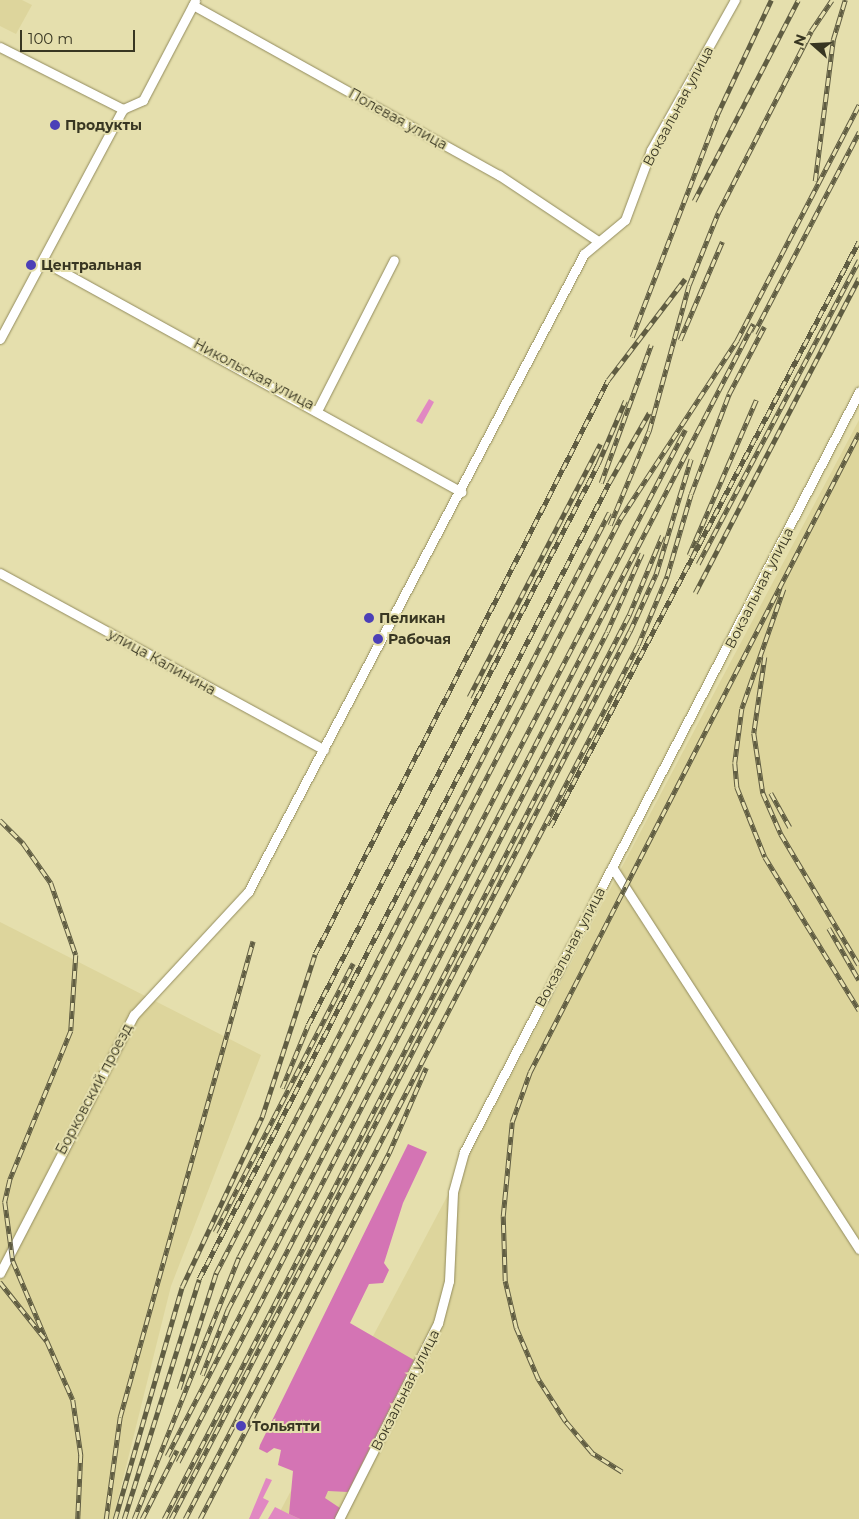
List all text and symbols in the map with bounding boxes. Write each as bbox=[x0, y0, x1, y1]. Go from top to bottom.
scale bar bbox=[22, 20, 138, 52]
north arrow bbox=[789, 20, 839, 70]
text: 100 m bbox=[28, 29, 73, 48]
text: N bbox=[789, 32, 810, 48]
street label: Вокзальная улица bbox=[639, 43, 717, 169]
street label: Полевая улица bbox=[346, 85, 450, 153]
place label: Продукты bbox=[65, 117, 142, 133]
marker: Продукты bbox=[49, 119, 61, 131]
place label: Центральная bbox=[41, 257, 142, 273]
marker: Центральная bbox=[25, 259, 37, 271]
street label: Никольская улица bbox=[191, 335, 317, 413]
street label: Вокзальная улица bbox=[721, 525, 797, 651]
place label: Пеликан bbox=[379, 610, 446, 626]
marker: Пеликан bbox=[363, 612, 375, 624]
street label: улица Калинина bbox=[105, 625, 219, 699]
place label: Рабочая bbox=[388, 631, 451, 647]
marker: Рабочая bbox=[372, 633, 384, 645]
street label: Вокзальная улица bbox=[531, 884, 609, 1010]
street label: Борковский проезд bbox=[52, 1021, 136, 1157]
street label: Вокзальная улица bbox=[367, 1327, 443, 1453]
place label: Тольятти bbox=[252, 1418, 320, 1434]
marker: Тольятти bbox=[234, 1419, 248, 1433]

